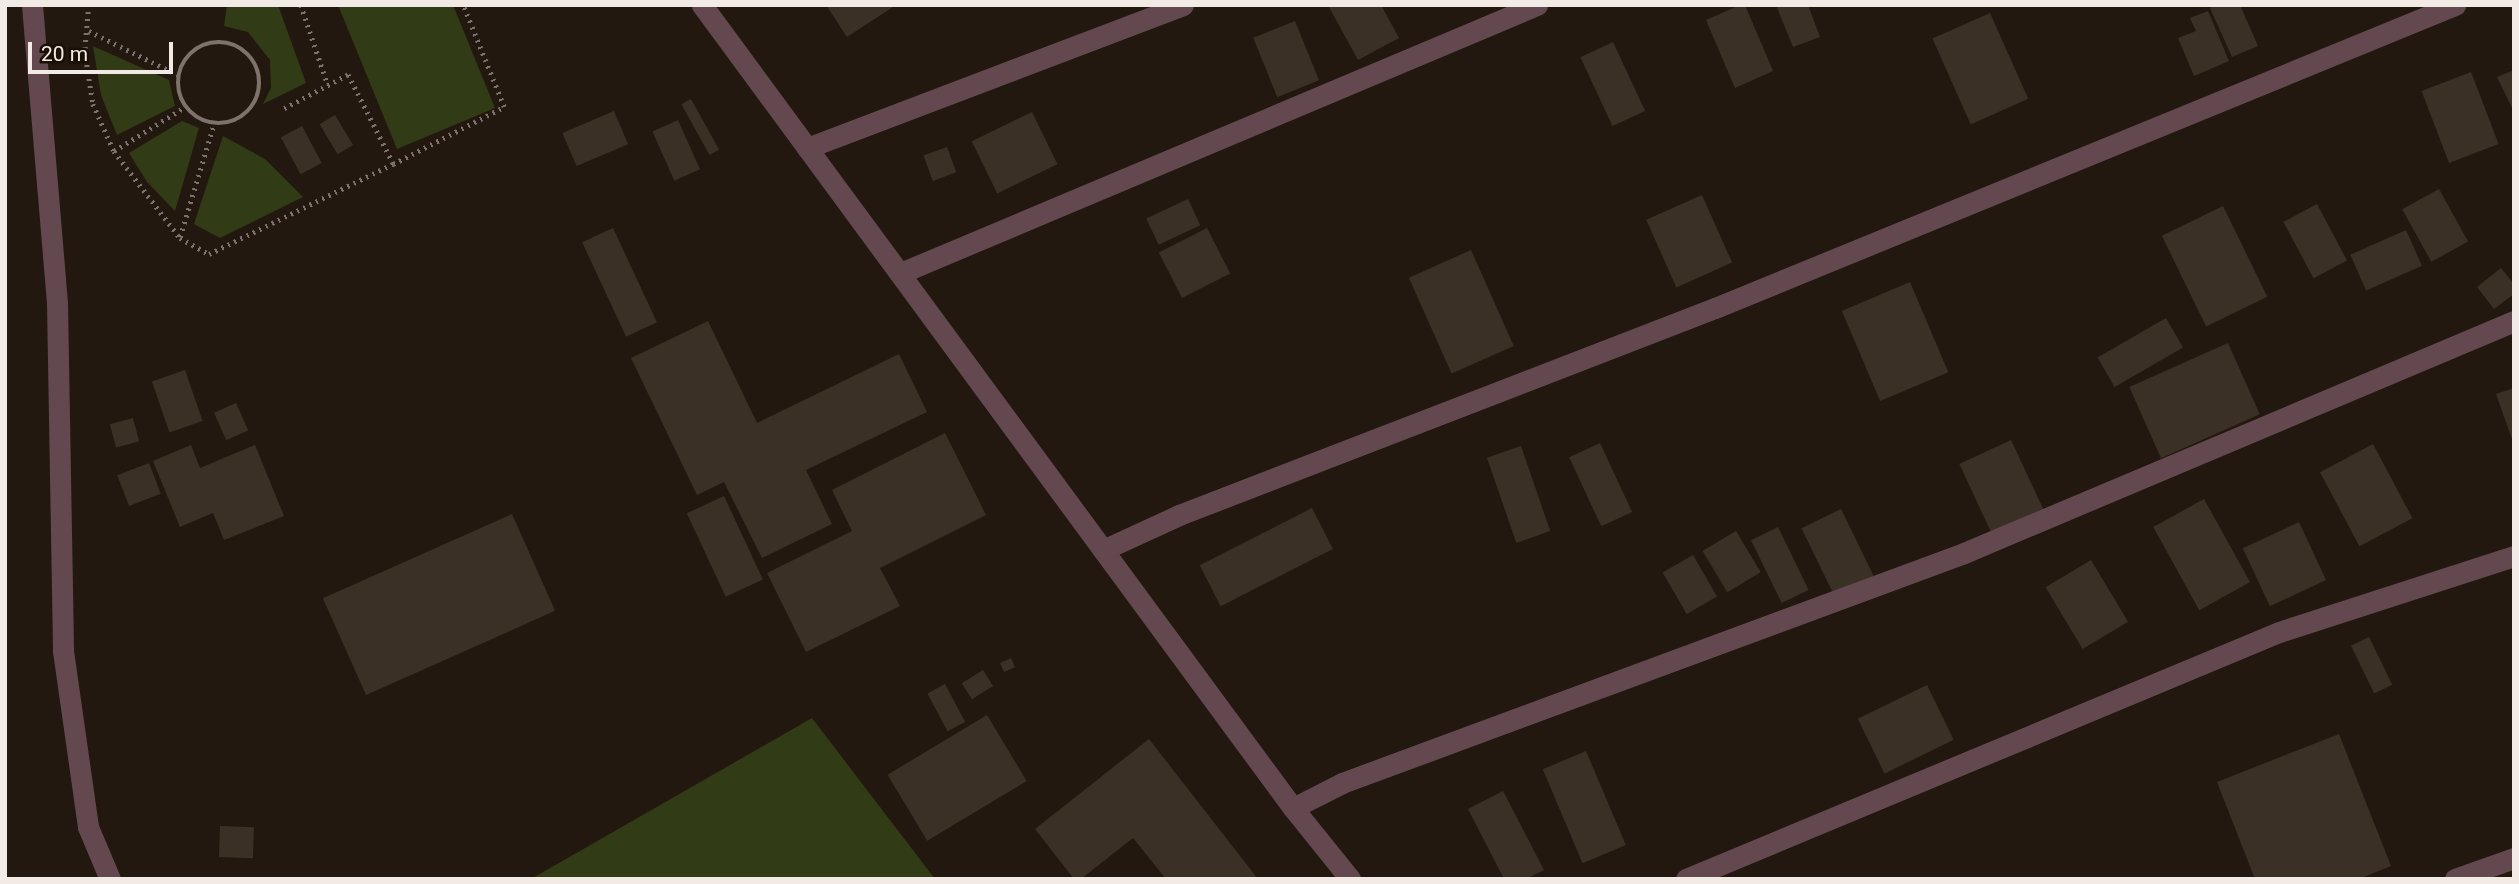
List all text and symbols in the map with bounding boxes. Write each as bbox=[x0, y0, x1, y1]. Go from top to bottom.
scale bar bbox=[32, 28, 177, 72]
text: 20 m bbox=[41, 42, 88, 66]

